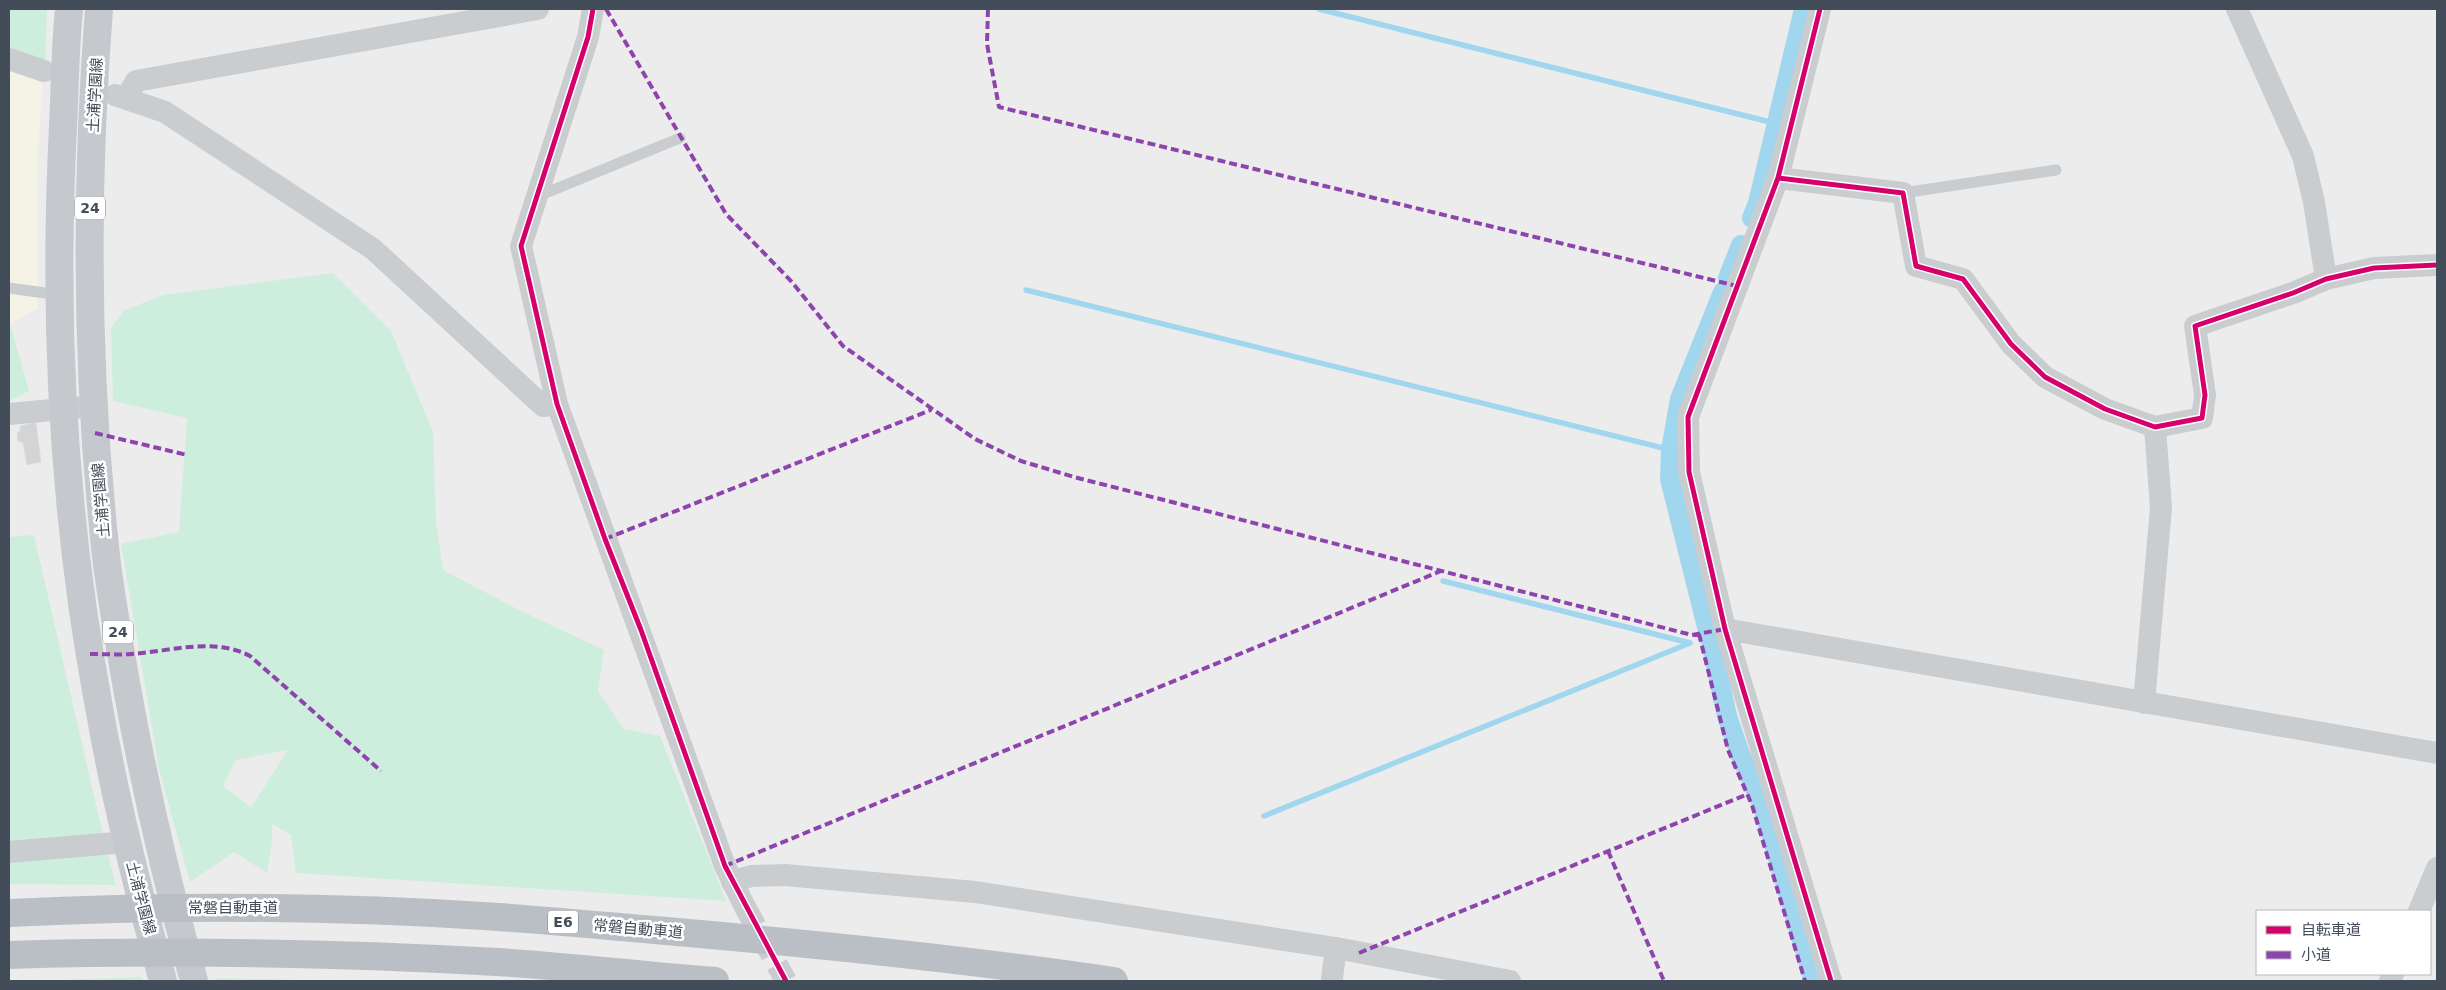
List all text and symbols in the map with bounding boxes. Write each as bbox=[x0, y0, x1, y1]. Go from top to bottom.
street label: 土浦学園線 bbox=[84, 57, 106, 133]
road number: 24 bbox=[75, 197, 105, 220]
street label: 土浦学園線 bbox=[89, 462, 113, 538]
road number: 24 bbox=[103, 620, 133, 644]
street label: 土浦学園線 bbox=[123, 859, 159, 937]
street label: 常磐自動車道 bbox=[188, 899, 278, 917]
road number: E6 bbox=[548, 910, 578, 934]
legend bbox=[2256, 910, 2431, 975]
street label: 常磐自動車道 bbox=[592, 916, 684, 942]
text: 自転車道 bbox=[2301, 921, 2361, 939]
text: 小道 bbox=[2301, 946, 2331, 964]

